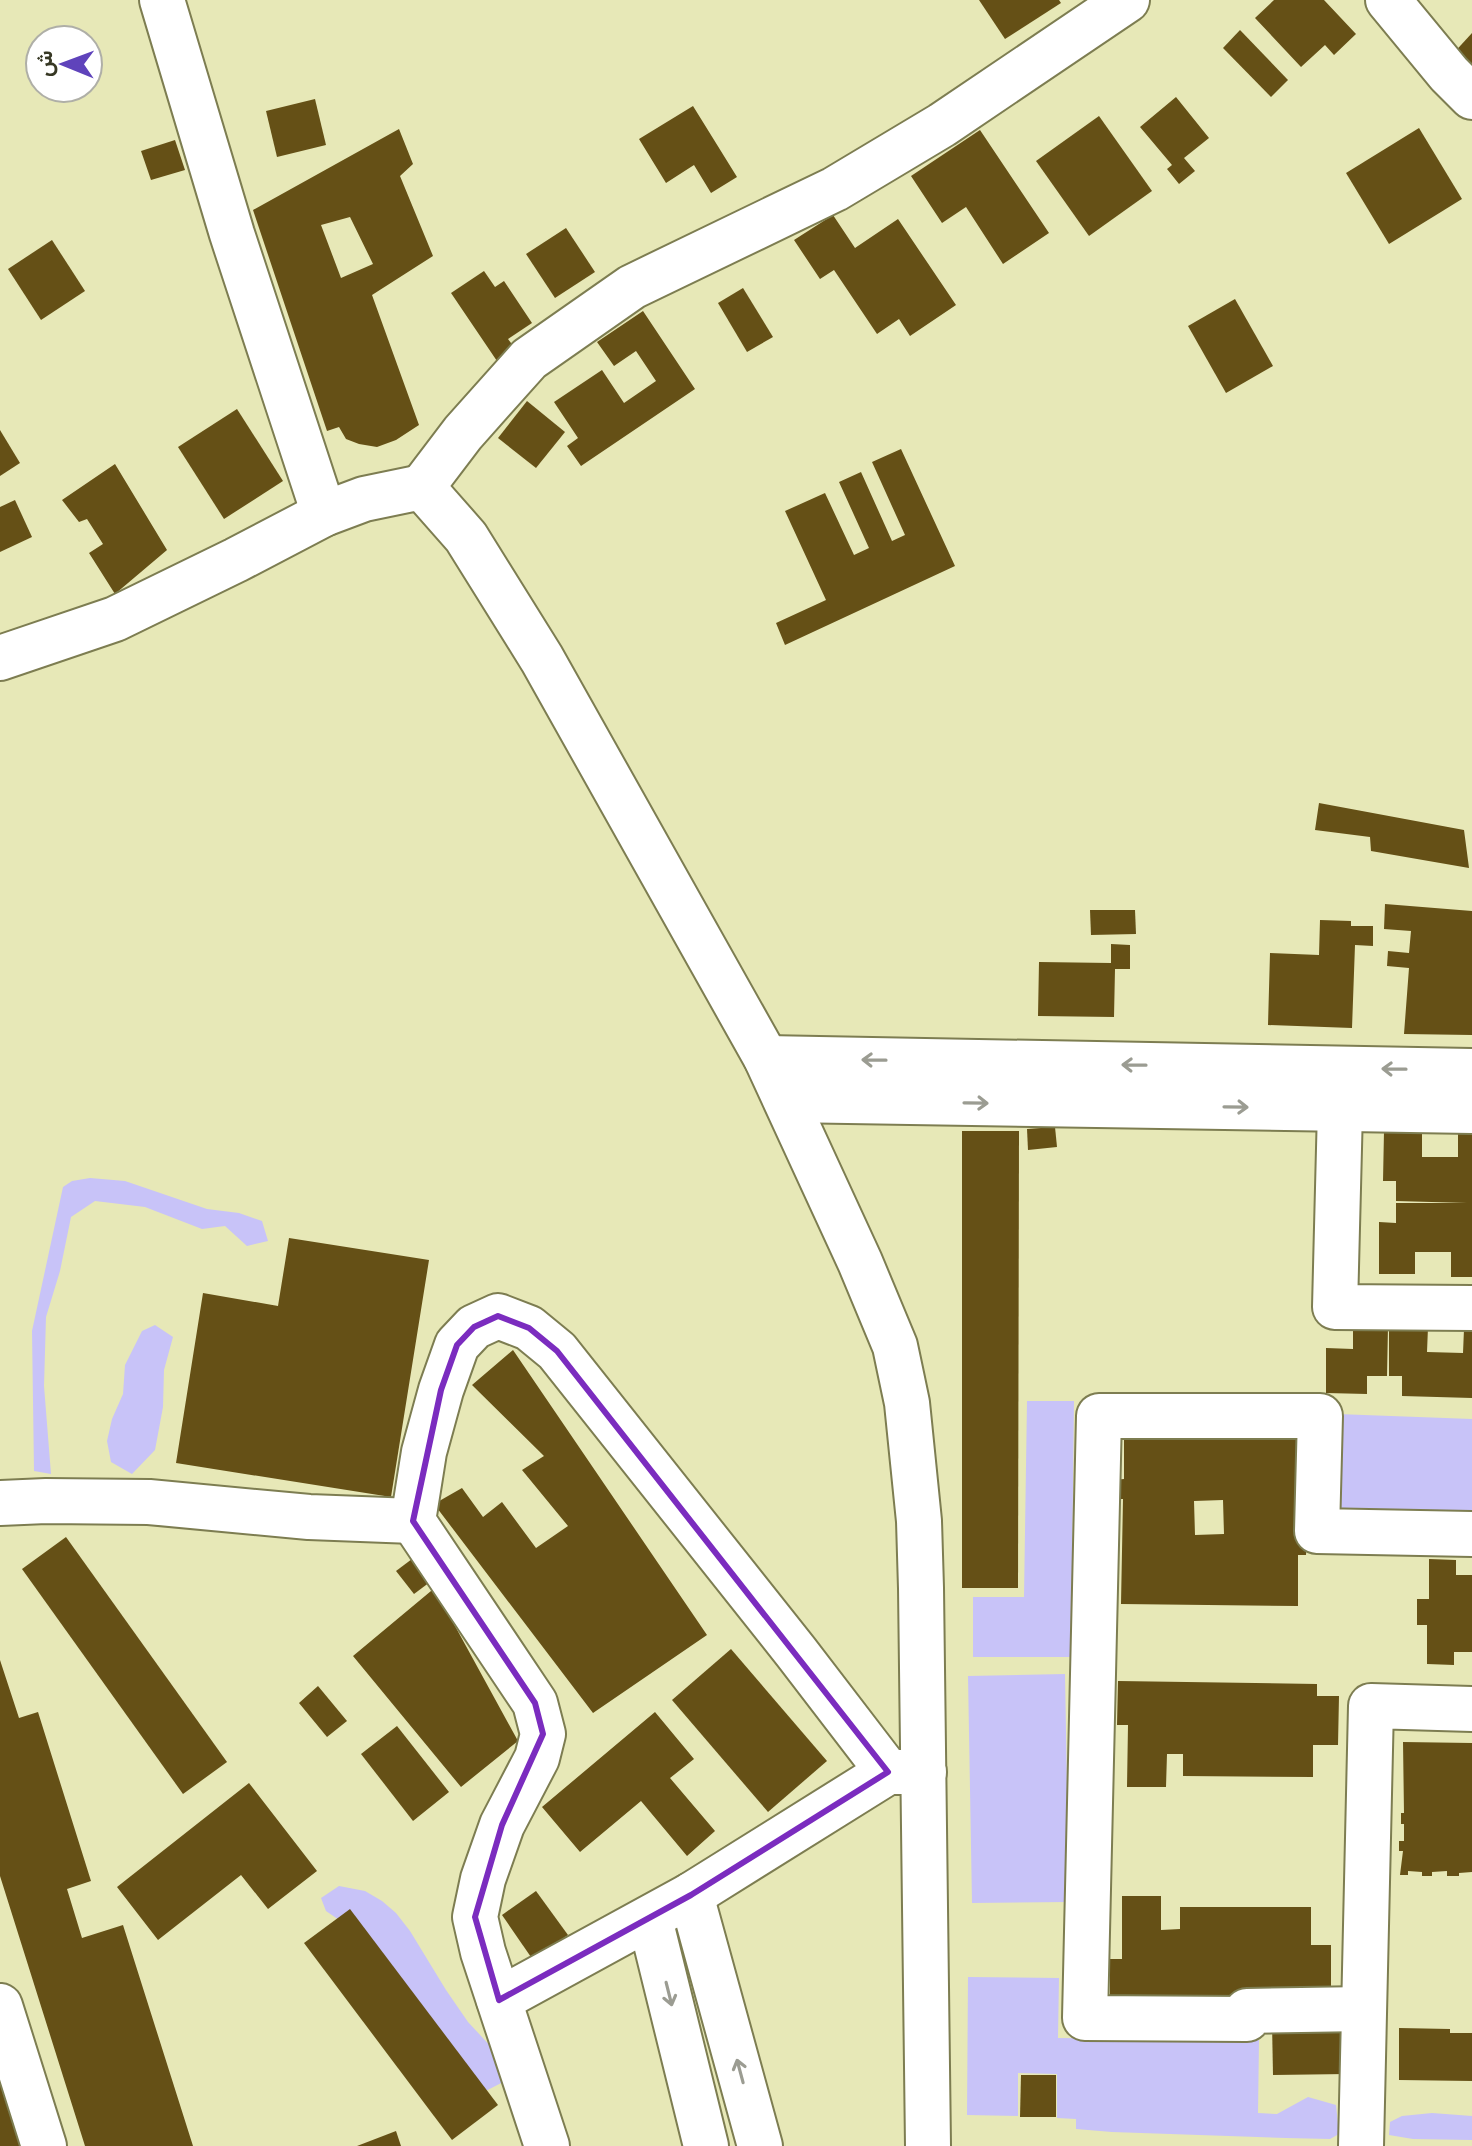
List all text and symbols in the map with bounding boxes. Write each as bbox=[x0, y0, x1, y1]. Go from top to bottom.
north arrow bbox=[24, 24, 104, 104]
text: ش bbox=[29, 50, 59, 77]
one-way arrow bbox=[861, 1052, 888, 1068]
one-way arrow bbox=[1121, 1057, 1148, 1072]
one-way arrow bbox=[1381, 1062, 1408, 1077]
one-way arrow bbox=[962, 1095, 989, 1111]
one-way arrow bbox=[1222, 1100, 1249, 1115]
one-way arrow bbox=[662, 1981, 677, 2007]
one-way arrow bbox=[731, 2058, 746, 2084]

